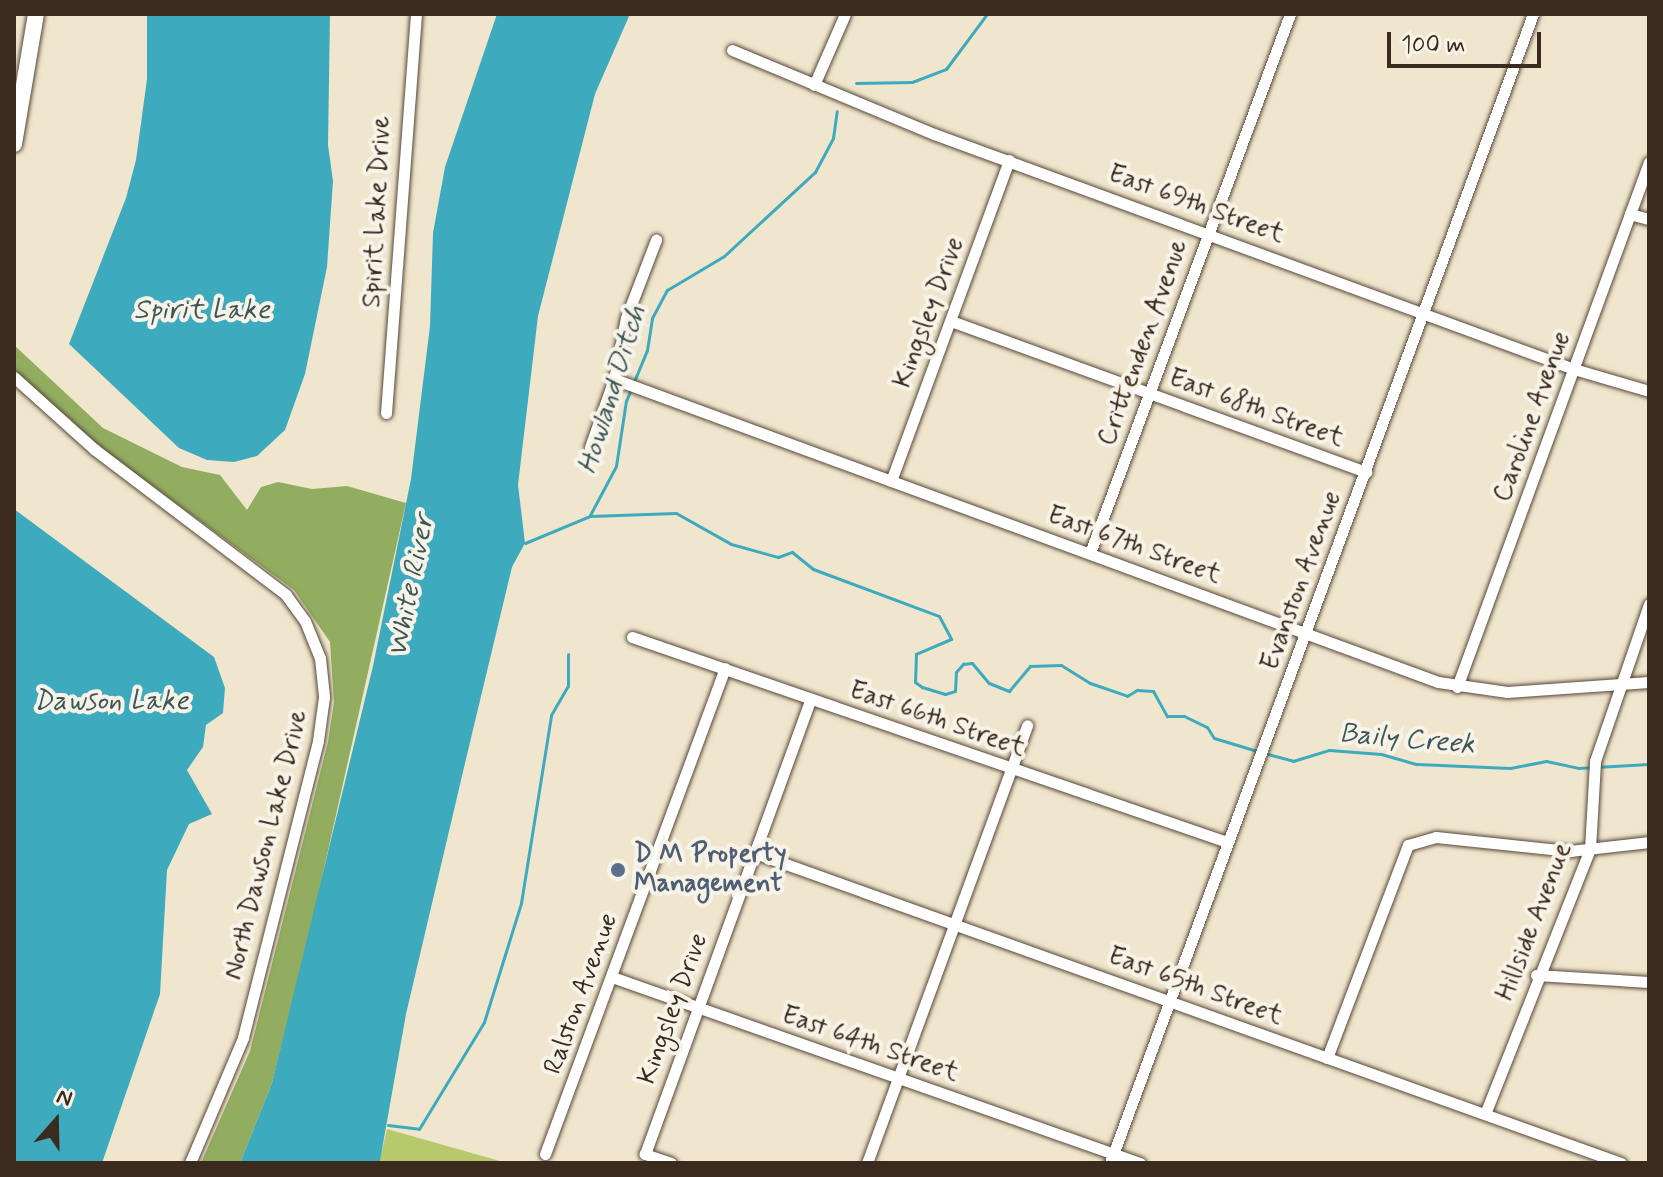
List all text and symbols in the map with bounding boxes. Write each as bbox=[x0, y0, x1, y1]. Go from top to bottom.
scale bar bbox=[1391, 16, 1545, 66]
text: 100 m bbox=[1401, 30, 1465, 61]
street label: Spirit Lake Drive bbox=[357, 115, 399, 309]
street label: East 69th Street bbox=[1104, 159, 1288, 251]
street label: Kingsley Drive bbox=[888, 233, 972, 393]
street label: Crittenden Avenue bbox=[1091, 234, 1197, 452]
water label: Spirit Lake bbox=[133, 294, 271, 328]
water label: Howland Ditch bbox=[573, 305, 653, 475]
street label: Caroline Avenue bbox=[1487, 326, 1579, 508]
street label: East 68th Street bbox=[1164, 363, 1348, 455]
street label: Evanston Avenue bbox=[1256, 489, 1348, 673]
street label: East 67th Street bbox=[1043, 500, 1225, 592]
water label: White River bbox=[382, 513, 442, 659]
street label: East 66th Street bbox=[845, 675, 1029, 765]
water label: Dawson Lake bbox=[33, 685, 189, 719]
street label: North Dawson Lake Drive bbox=[218, 707, 316, 983]
water label: Baily Creek bbox=[1338, 717, 1476, 763]
place label: D M Property Management bbox=[634, 839, 784, 900]
street label: Hillside Avenue bbox=[1491, 839, 1579, 1005]
marker: D M Property Management bbox=[609, 861, 627, 879]
street label: Ralston Avenue bbox=[539, 911, 625, 1077]
street label: Kingsley Drive bbox=[632, 929, 716, 1089]
street label: East 65th Street bbox=[1103, 941, 1287, 1033]
street label: East 64th Street bbox=[777, 1000, 963, 1090]
north arrow bbox=[16, 1081, 96, 1161]
text: N bbox=[53, 1083, 76, 1114]

